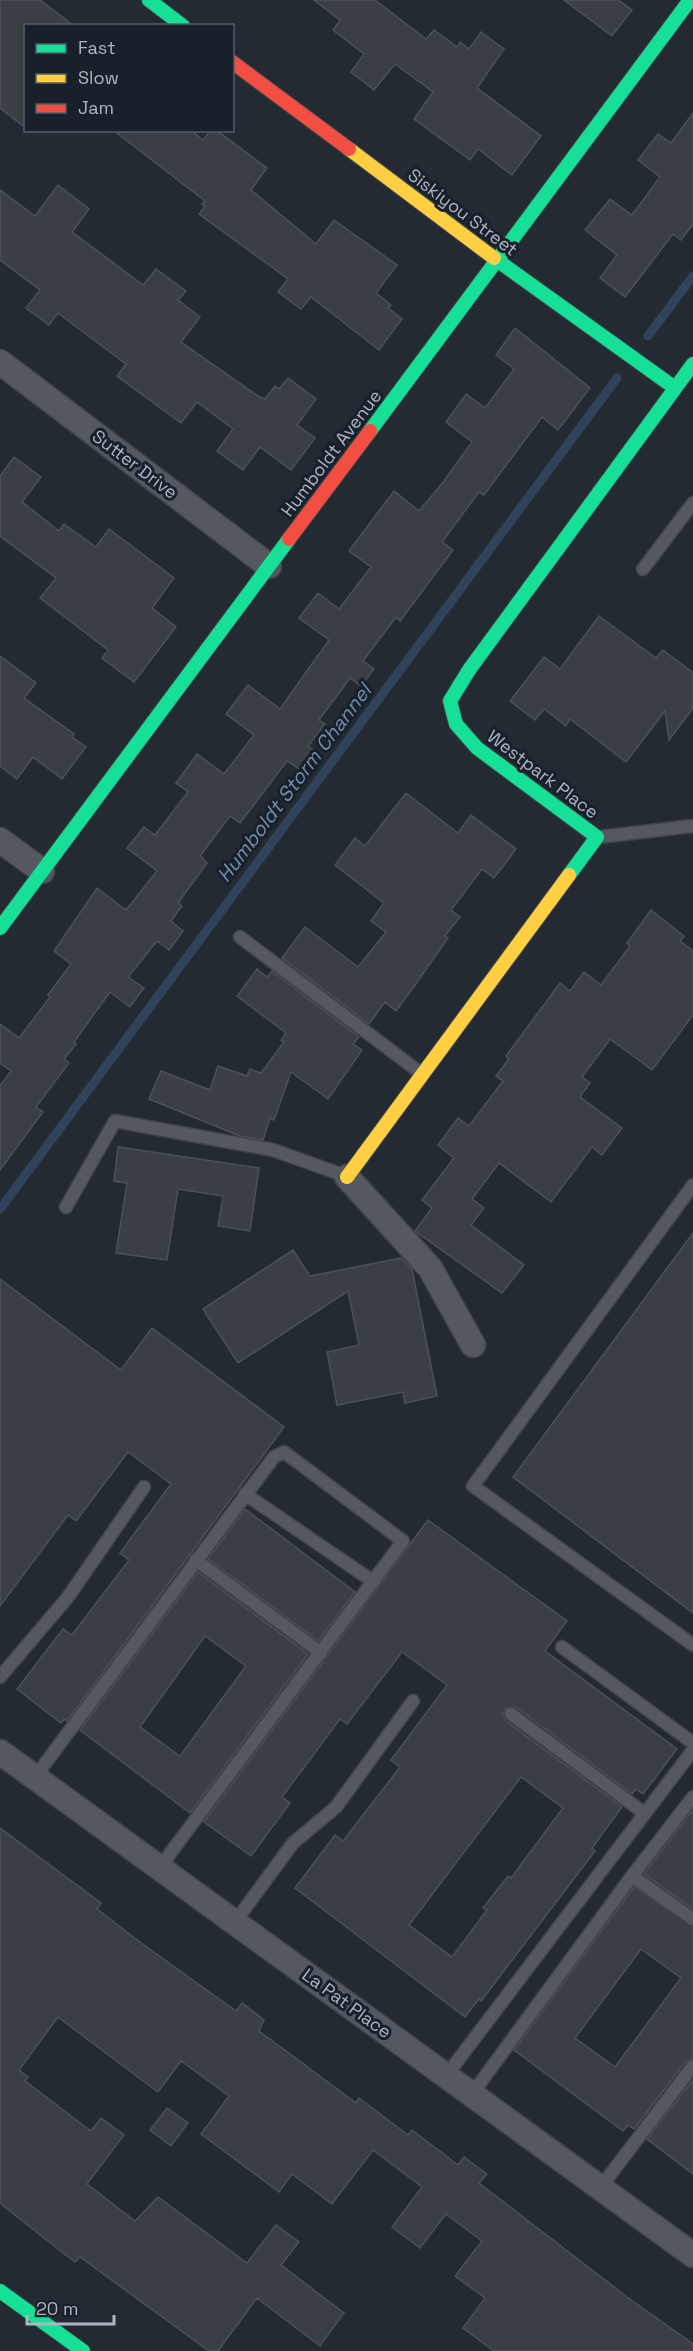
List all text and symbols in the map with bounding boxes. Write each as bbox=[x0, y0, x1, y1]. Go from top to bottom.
legend bbox=[24, 24, 234, 132]
text: Fast bbox=[78, 36, 115, 59]
text: Slow bbox=[78, 66, 119, 89]
text: Jam bbox=[78, 96, 114, 119]
street label: Siskiyou Street bbox=[403, 163, 523, 261]
street label: Humboldt Avenue bbox=[276, 385, 386, 521]
street label: Sutter Drive bbox=[88, 424, 182, 504]
water label: Humboldt Storm Channel bbox=[211, 677, 378, 887]
street label: Westpark Place bbox=[483, 725, 603, 823]
street label: La Pat Place bbox=[298, 1963, 396, 2043]
scale bar bbox=[27, 2288, 114, 2326]
text: 20 m bbox=[36, 2297, 79, 2320]

